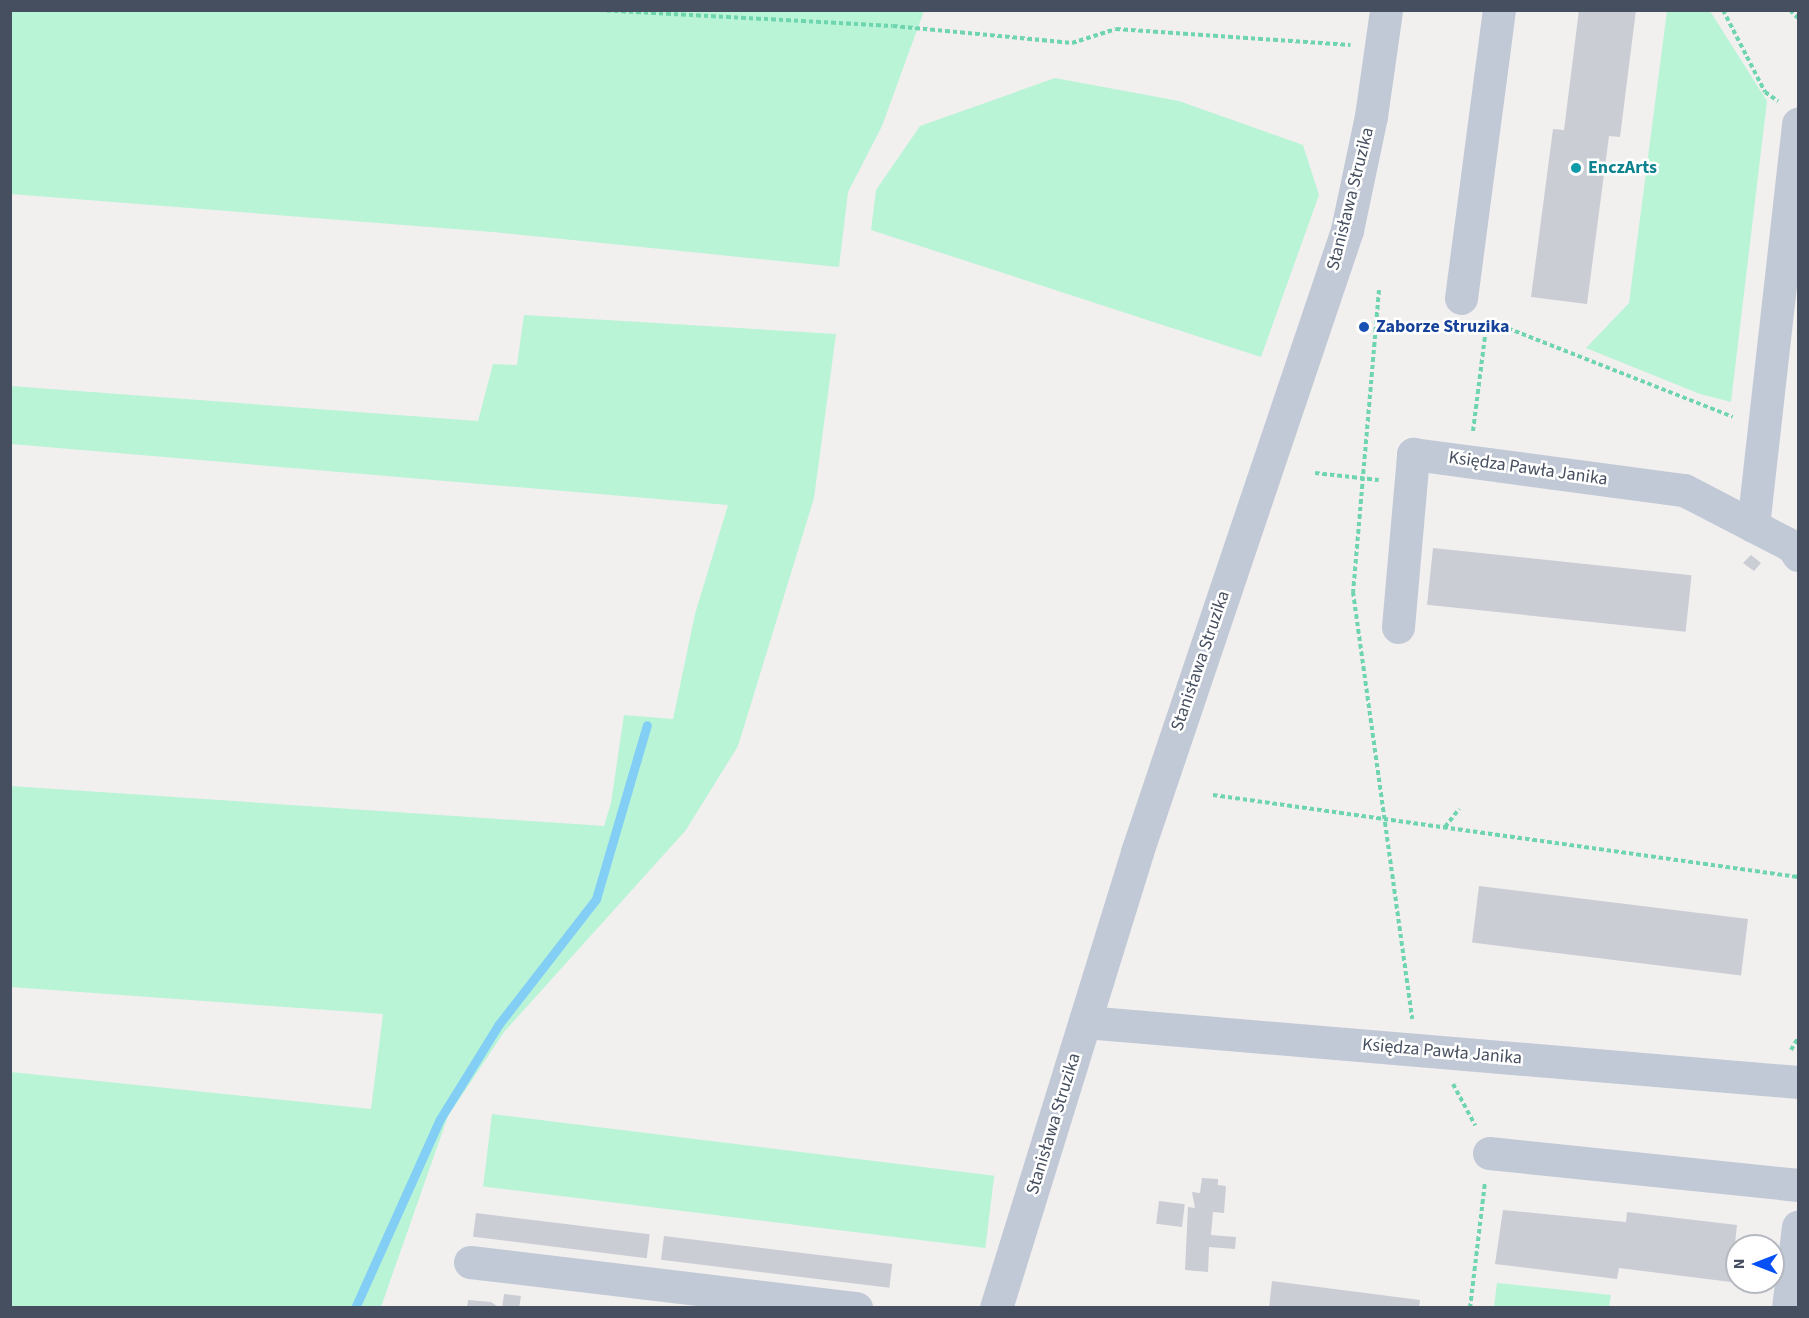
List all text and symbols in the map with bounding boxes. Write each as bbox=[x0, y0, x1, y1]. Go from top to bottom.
street label: Stanisława Struzika bbox=[1323, 125, 1379, 273]
place label: EnczArts bbox=[1588, 157, 1657, 179]
marker: EnczArts bbox=[1569, 161, 1583, 175]
place label: Zaborze Struzika bbox=[1376, 316, 1510, 338]
marker: Zaborze Struzika bbox=[1357, 320, 1371, 334]
street label: Księdza Pawła Janika bbox=[1447, 447, 1609, 491]
street label: Stanisława Struzika bbox=[1167, 588, 1235, 734]
street label: Księdza Pawła Janika bbox=[1361, 1034, 1523, 1070]
street label: Stanisława Struzika bbox=[1022, 1051, 1086, 1197]
north arrow bbox=[1725, 1234, 1785, 1294]
text: N bbox=[1728, 1259, 1750, 1269]

